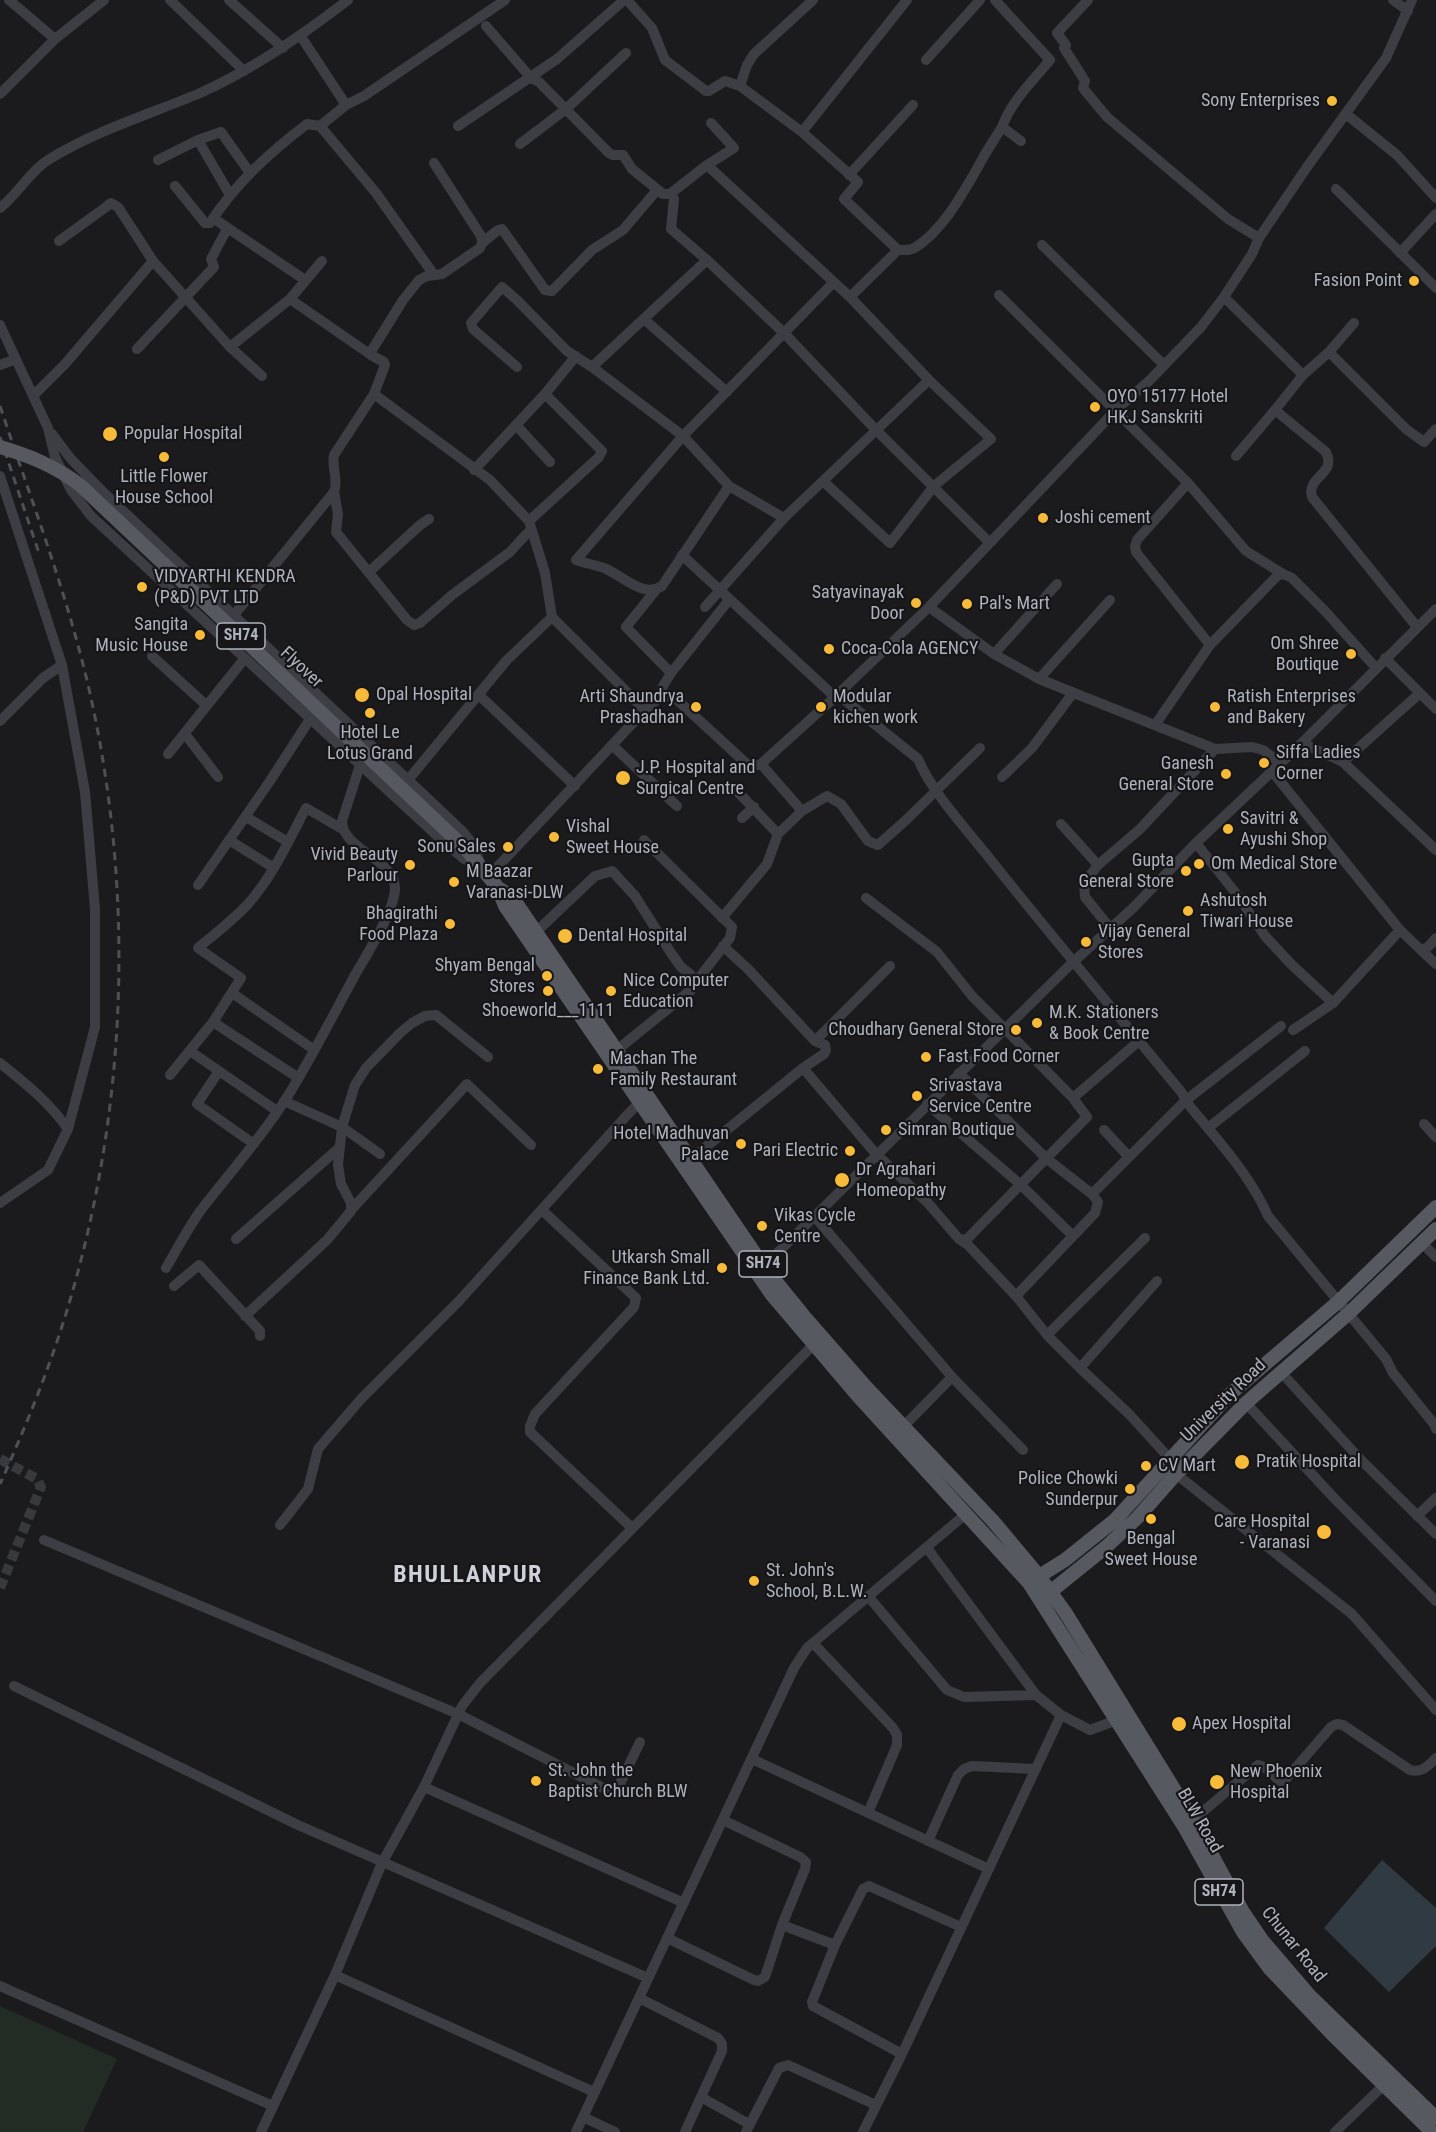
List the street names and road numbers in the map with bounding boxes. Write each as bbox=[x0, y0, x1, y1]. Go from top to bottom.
road number: SH74 bbox=[217, 623, 265, 649]
street label: Flyover bbox=[275, 643, 327, 693]
road number: SH74 bbox=[739, 1251, 787, 1277]
street label: University Road bbox=[1177, 1355, 1271, 1447]
street label: BLW Road bbox=[1172, 1785, 1226, 1857]
road number: SH74 bbox=[1195, 1879, 1243, 1905]
street label: Chunar Road bbox=[1256, 1903, 1330, 1987]

